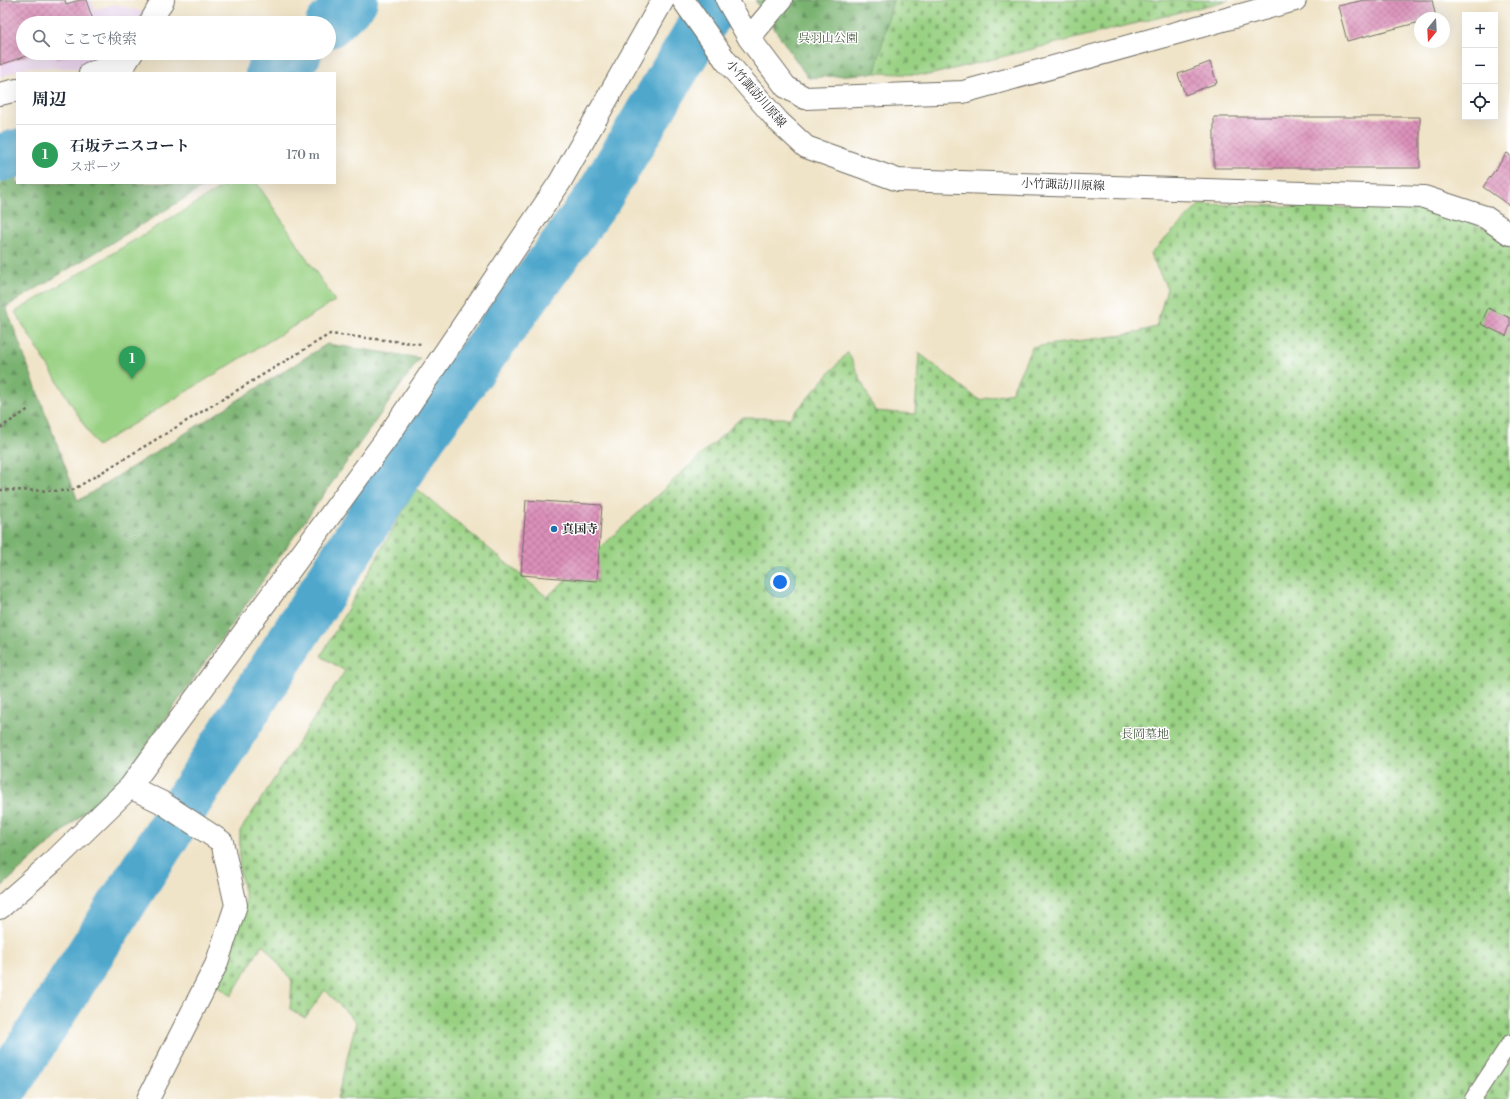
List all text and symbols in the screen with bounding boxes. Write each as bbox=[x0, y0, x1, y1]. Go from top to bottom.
north arrow bbox=[1414, 12, 1450, 48]
map controls bbox=[1462, 12, 1498, 120]
button: + bbox=[1462, 12, 1498, 48]
search box bbox=[16, 16, 336, 60]
icon: search bbox=[30, 27, 52, 49]
text: ここで検索 bbox=[62, 30, 137, 49]
park label: 呉羽山公園 bbox=[798, 31, 858, 46]
button: − bbox=[1462, 48, 1498, 84]
street label: 小竹諏訪川原線 bbox=[723, 57, 789, 131]
button: locate bbox=[1462, 84, 1498, 120]
text: 周辺 bbox=[32, 89, 66, 111]
text: 石坂テニスコート bbox=[70, 137, 189, 156]
text: 1 bbox=[42, 147, 48, 163]
text: 170 m bbox=[286, 147, 320, 163]
text: スポーツ bbox=[70, 159, 121, 175]
street label: 小竹諏訪川原線 bbox=[1021, 176, 1105, 194]
pin: 1 bbox=[119, 346, 145, 379]
place label: 真国寺 bbox=[562, 522, 598, 537]
marker: 真国寺 bbox=[549, 524, 559, 534]
your location bbox=[770, 572, 790, 592]
park label: 長岡墓地 bbox=[1121, 727, 1169, 742]

